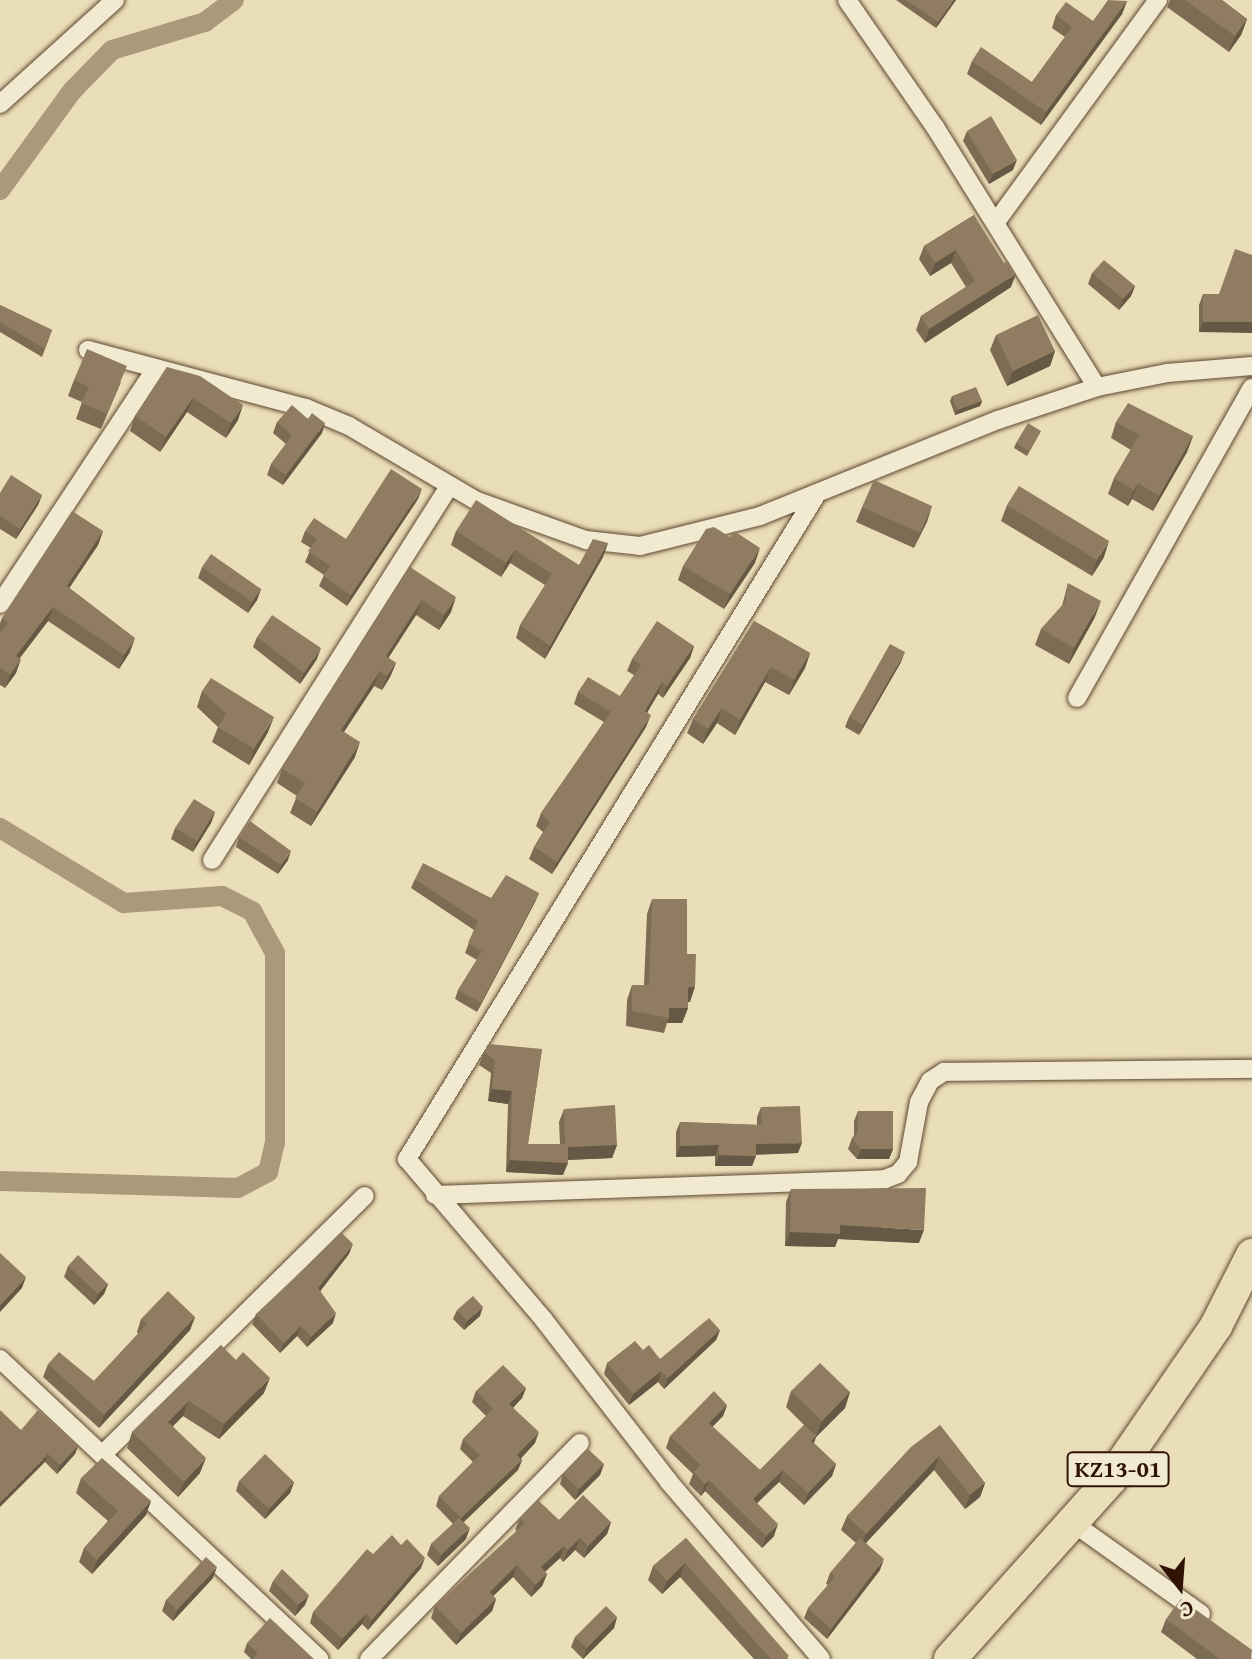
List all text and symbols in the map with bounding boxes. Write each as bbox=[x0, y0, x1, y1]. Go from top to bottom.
road number: KZ13-01 bbox=[1066, 1449, 1170, 1489]
north arrow bbox=[1140, 1547, 1220, 1627]
text: С bbox=[1176, 1593, 1198, 1627]

